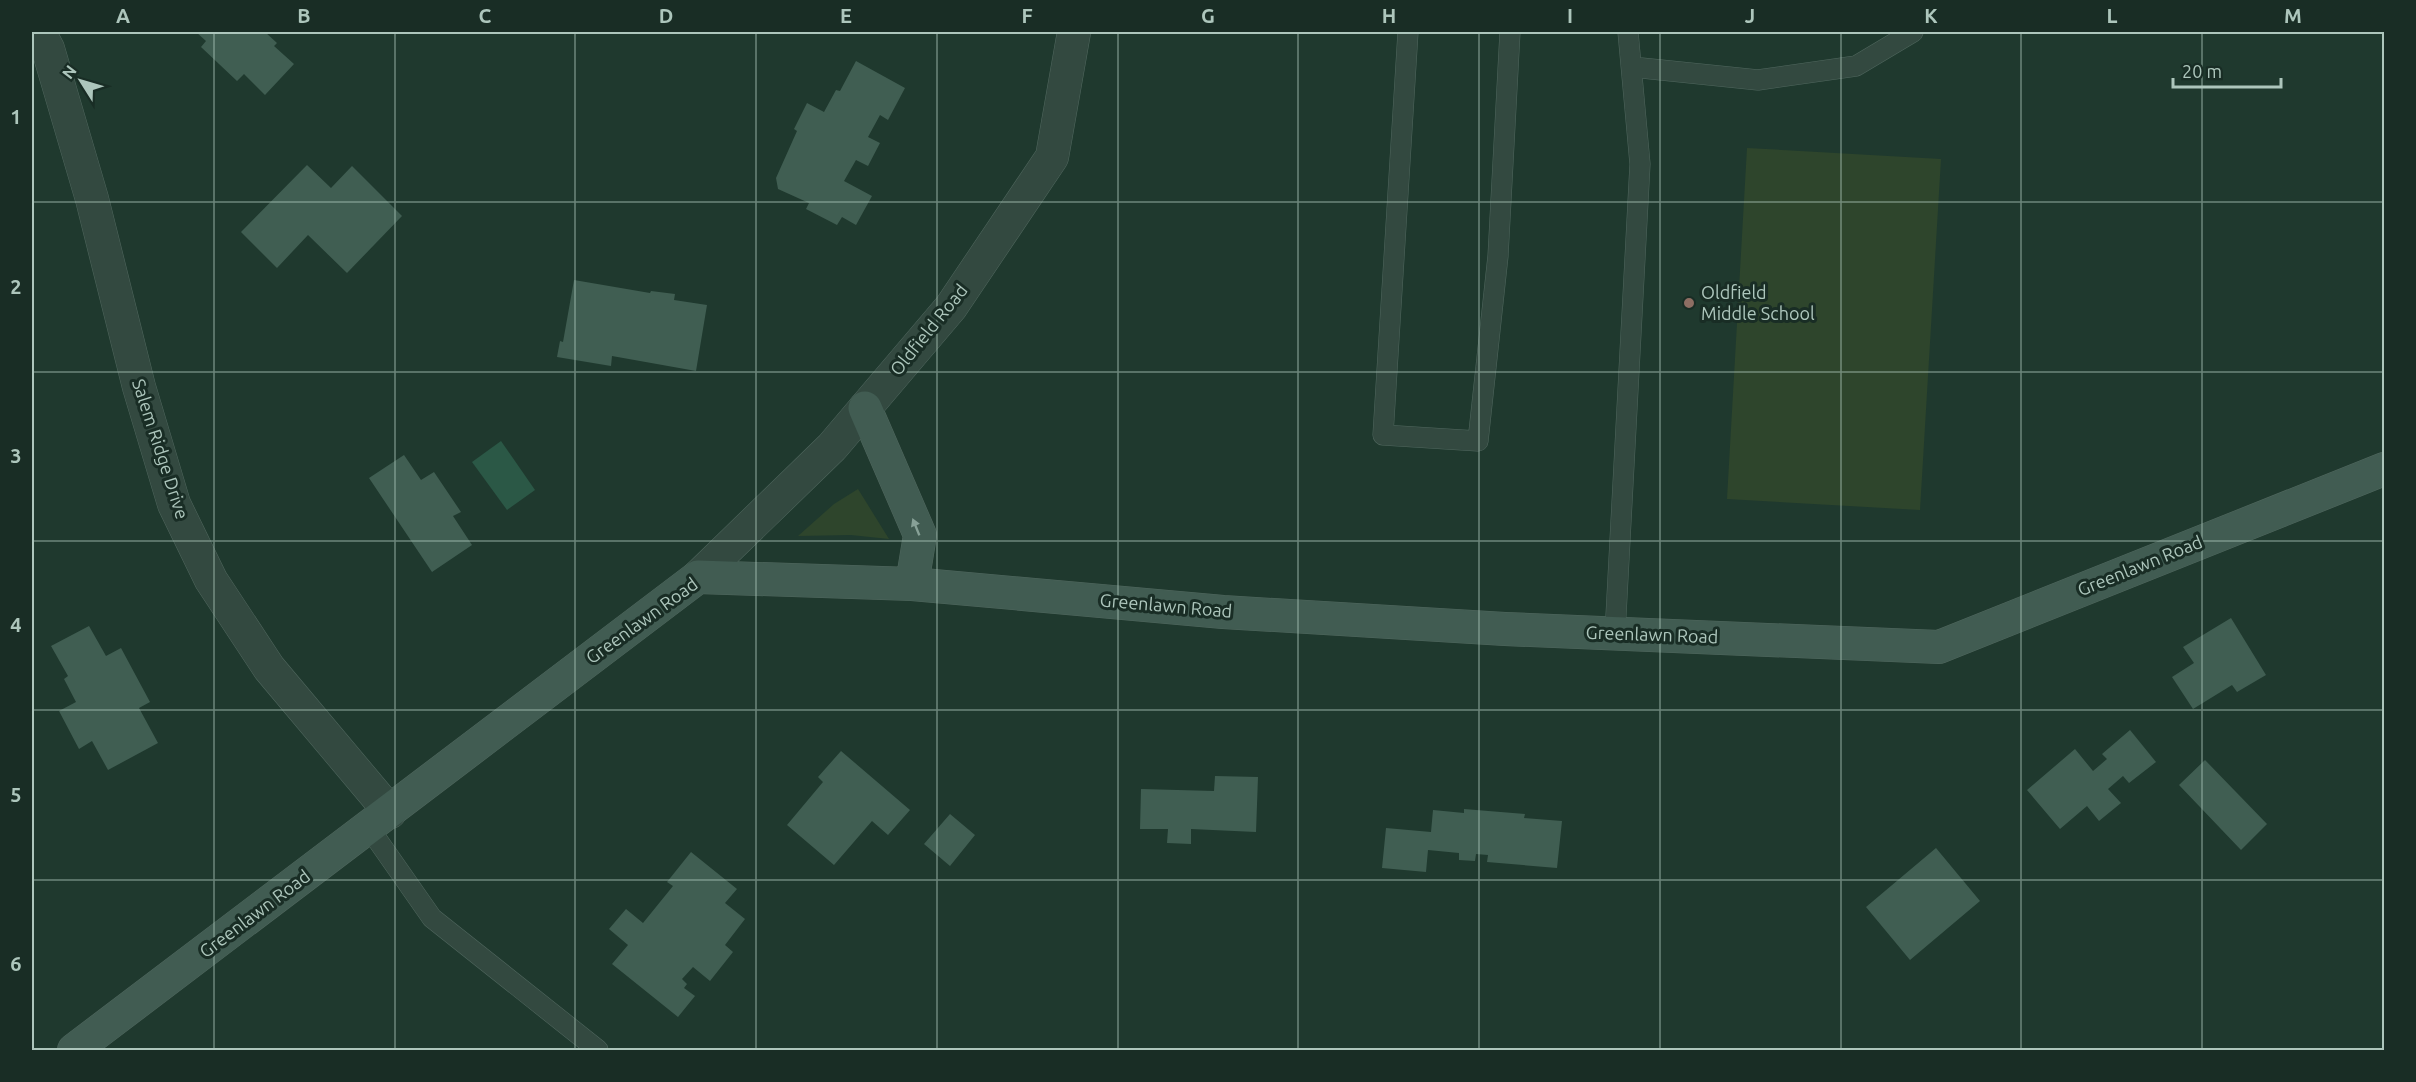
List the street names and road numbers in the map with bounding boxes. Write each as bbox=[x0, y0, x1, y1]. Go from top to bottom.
street label: Oldfield Road bbox=[885, 280, 971, 379]
street label: Salem Ridge Drive bbox=[129, 376, 193, 521]
street label: Greenlawn Road bbox=[2074, 531, 2205, 599]
street label: Greenlawn Road bbox=[582, 573, 701, 667]
street label: Greenlawn Road bbox=[1099, 589, 1233, 621]
street label: Greenlawn Road bbox=[1585, 622, 1719, 646]
street label: Greenlawn Road bbox=[195, 865, 313, 961]

